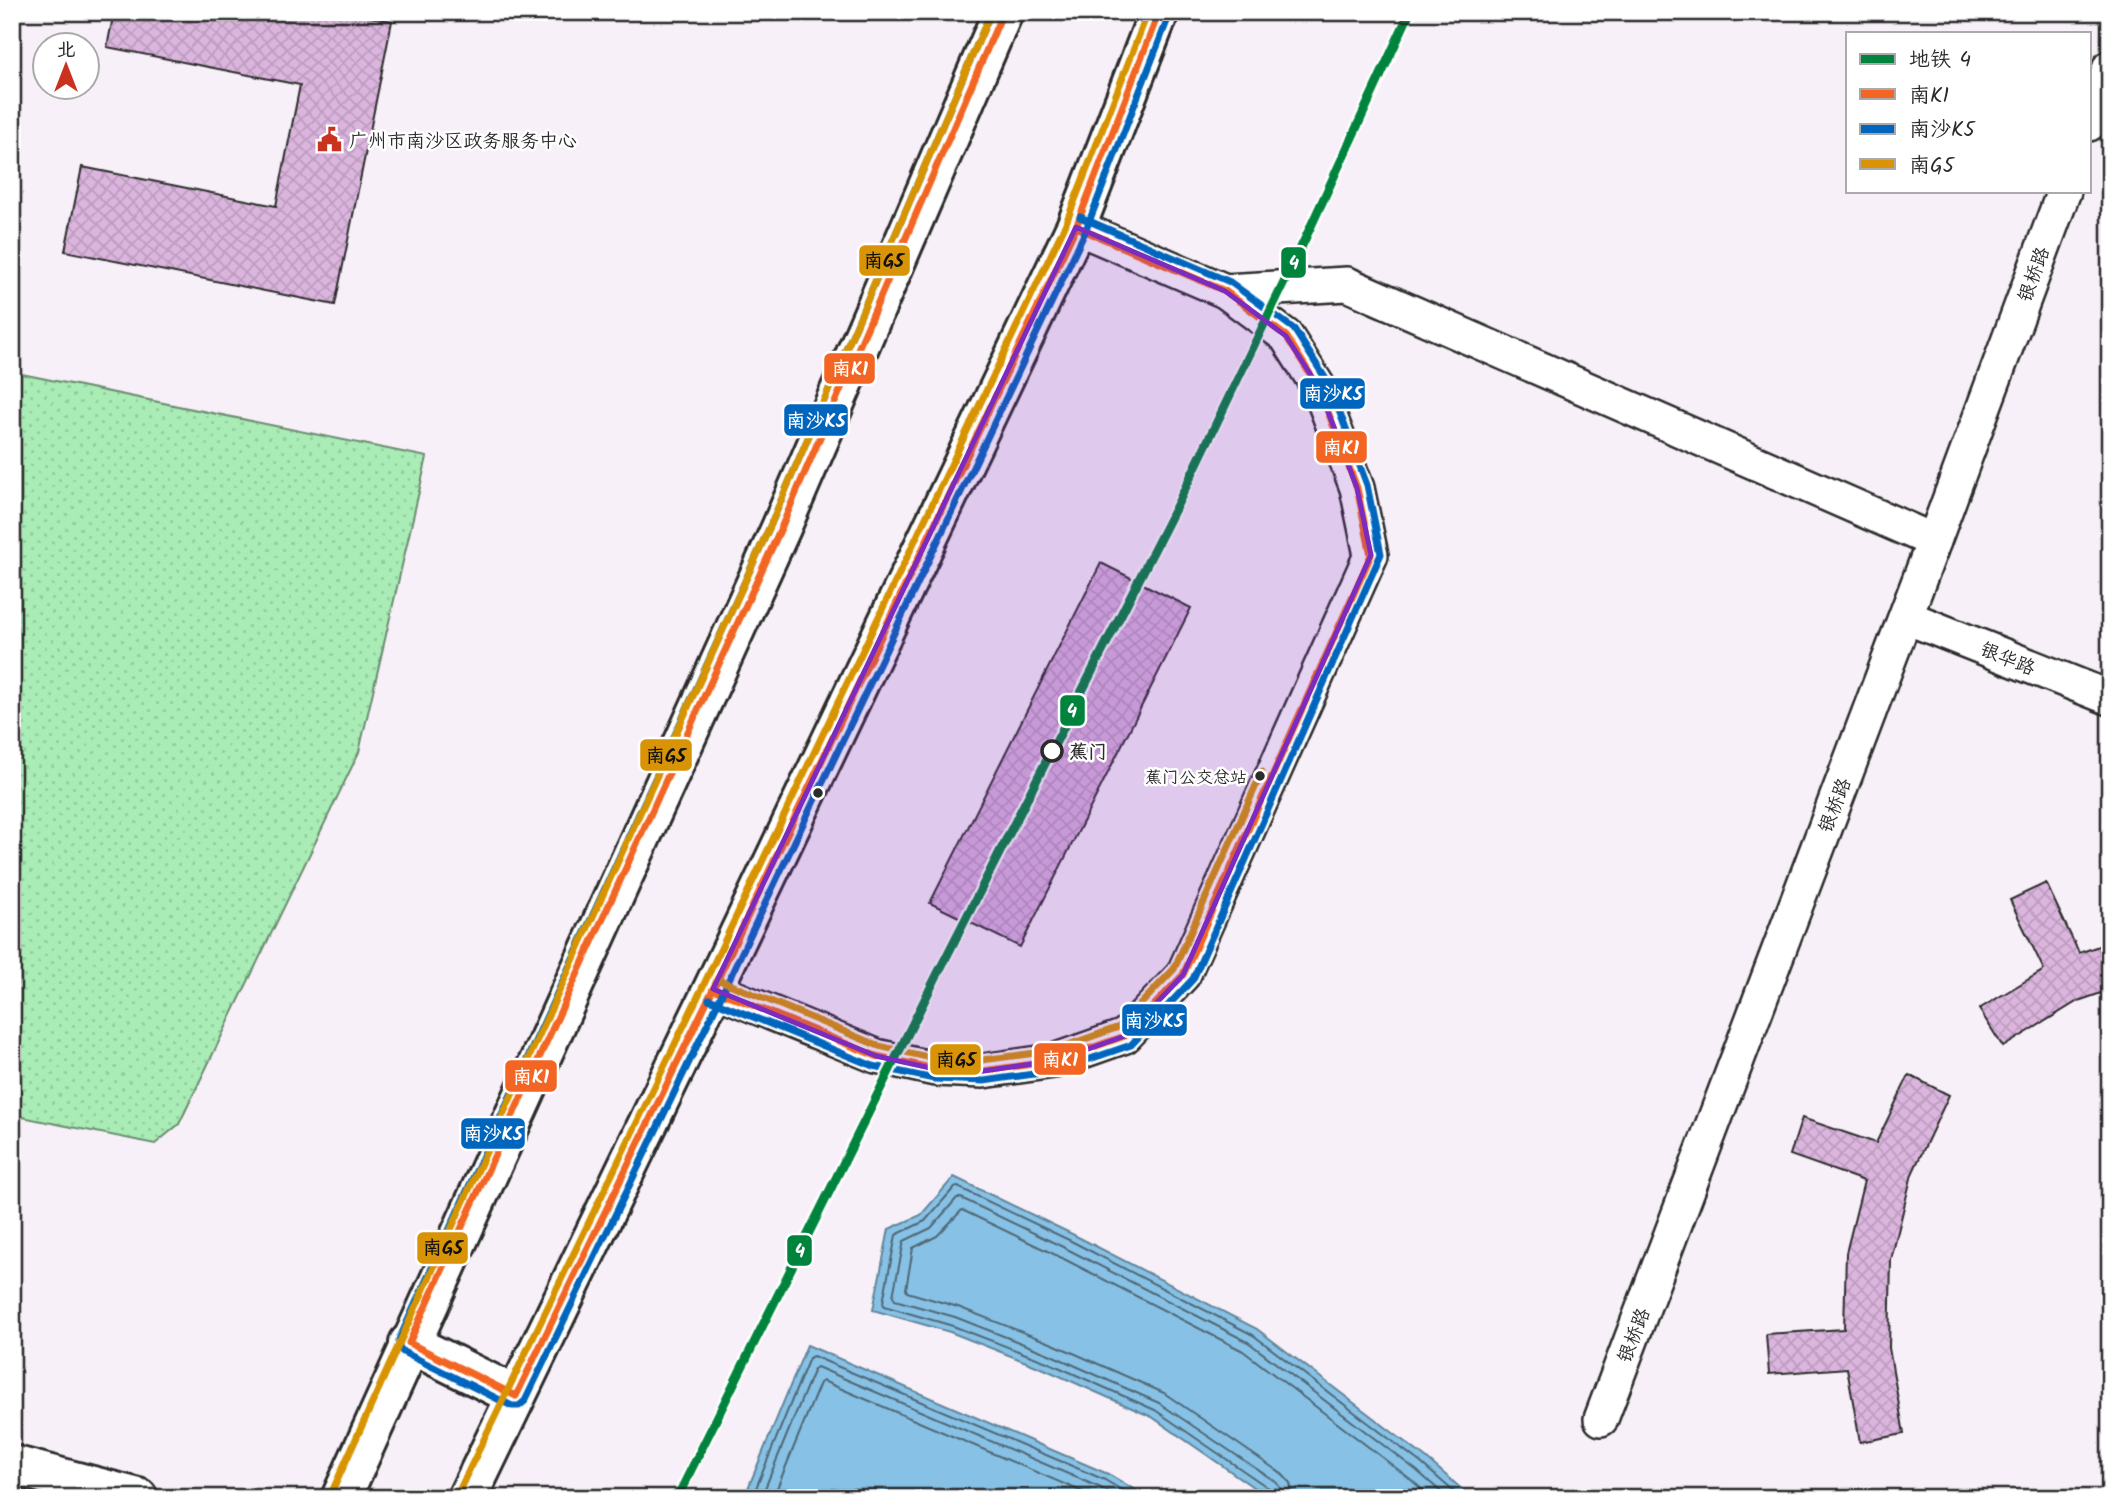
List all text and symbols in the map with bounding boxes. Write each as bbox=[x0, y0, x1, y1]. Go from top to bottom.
north arrow bbox=[32, 32, 102, 102]
legend bbox=[1846, 32, 2090, 192]
text: 北 bbox=[56, 36, 76, 66]
text: 地铁 4 bbox=[1909, 44, 1971, 77]
text: 南K1 bbox=[1909, 80, 1949, 113]
text: 南沙K5 bbox=[1909, 114, 1976, 147]
public building icon: 广州市南沙区政务服务中心 bbox=[315, 126, 343, 154]
place label: 广州市南沙区政务服务中心 bbox=[349, 127, 577, 157]
text: 南G5 bbox=[1909, 150, 1956, 183]
street label: 银桥路 bbox=[2011, 243, 2059, 307]
line badge: 南G5 bbox=[858, 244, 911, 277]
line badge: 4 bbox=[1280, 246, 1307, 279]
text: 南G5 bbox=[864, 247, 905, 277]
text: 4 bbox=[1289, 249, 1300, 279]
line badge: 南K1 bbox=[823, 352, 876, 385]
text: 南K1 bbox=[832, 355, 868, 385]
line badge: 南沙K5 bbox=[1299, 377, 1366, 410]
text: 南沙K5 bbox=[1303, 380, 1364, 410]
line badge: 南沙K5 bbox=[783, 403, 849, 437]
text: 南沙K5 bbox=[786, 407, 847, 437]
line badge: 南K1 bbox=[1315, 430, 1368, 464]
text: 南K1 bbox=[1323, 434, 1359, 464]
street label: 银华路 bbox=[1975, 635, 2039, 684]
line badge: 4 bbox=[1059, 694, 1086, 727]
text: 4 bbox=[1067, 697, 1078, 727]
line badge: 南G5 bbox=[639, 738, 693, 772]
place label: 蕉门 bbox=[1069, 738, 1107, 768]
marker: 蕉门 bbox=[1041, 740, 1063, 762]
text: 南G5 bbox=[646, 742, 687, 772]
place label: 蕉门公交总站 bbox=[1145, 765, 1247, 792]
marker: 蕉门公交总站 bbox=[1253, 769, 1267, 783]
street label: 银桥路 bbox=[1812, 774, 1860, 838]
unlabelled marker bbox=[811, 786, 825, 800]
line badge: 南沙K5 bbox=[1121, 1003, 1188, 1037]
text: 南沙K5 bbox=[1124, 1007, 1185, 1037]
line badge: 南K1 bbox=[1033, 1042, 1087, 1076]
line badge: 南G5 bbox=[929, 1043, 982, 1076]
text: 南G5 bbox=[936, 1046, 977, 1076]
text: 南K1 bbox=[1042, 1046, 1078, 1076]
line badge: 南K1 bbox=[504, 1059, 558, 1093]
text: 南K1 bbox=[513, 1063, 549, 1093]
line badge: 南沙K5 bbox=[460, 1117, 526, 1150]
text: 南沙K5 bbox=[463, 1120, 524, 1150]
line badge: 南G5 bbox=[416, 1231, 469, 1265]
text: 南G5 bbox=[423, 1234, 464, 1264]
line badge: 4 bbox=[786, 1234, 813, 1267]
text: 4 bbox=[795, 1237, 806, 1267]
street label: 银桥路 bbox=[1611, 1304, 1659, 1368]

